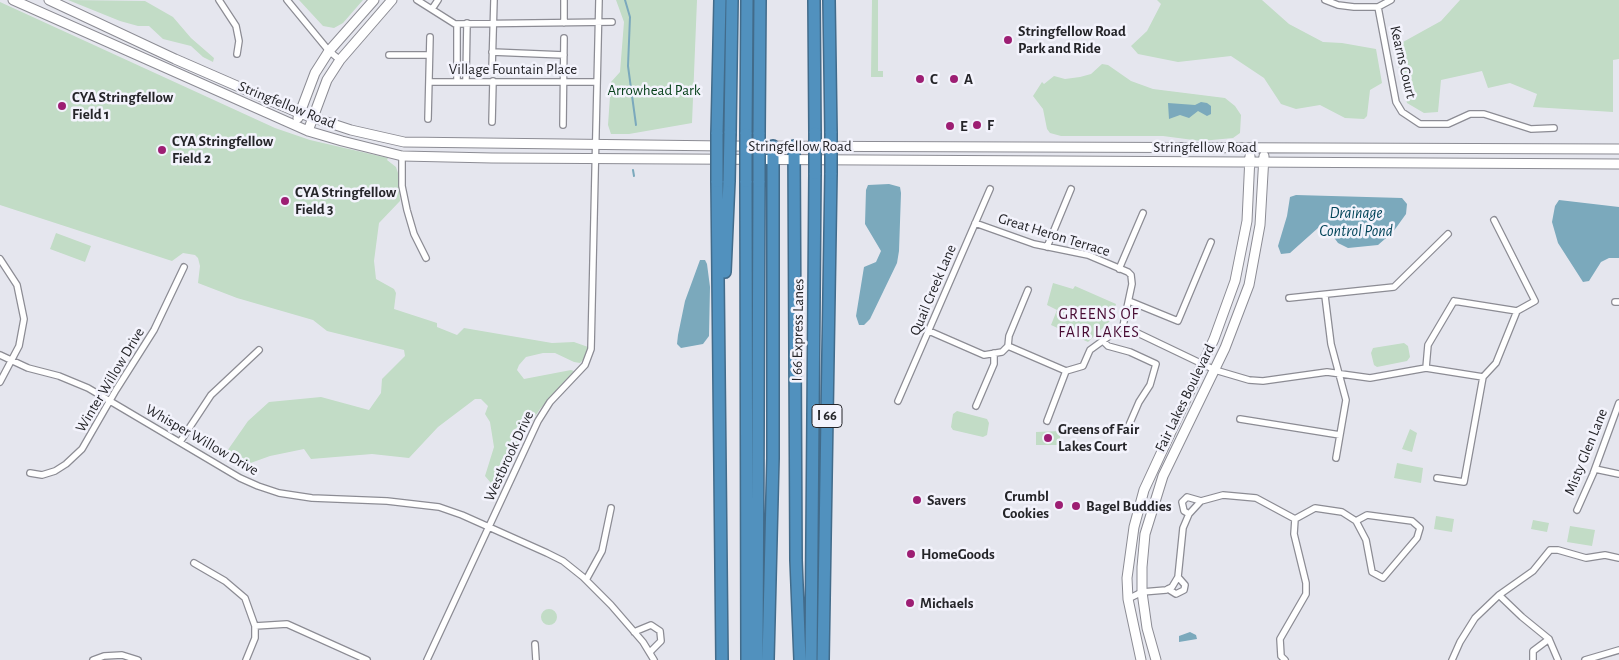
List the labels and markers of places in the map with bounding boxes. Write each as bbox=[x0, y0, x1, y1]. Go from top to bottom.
place label: Stringfellow Road Park and Ride bbox=[1018, 22, 1126, 57]
marker: Stringfellow Road Park and Ride bbox=[1002, 34, 1014, 46]
place label: C bbox=[930, 70, 938, 88]
place label: A bbox=[964, 70, 973, 88]
marker: C bbox=[914, 73, 926, 85]
marker: A bbox=[948, 73, 960, 85]
place label: CYA Stringfellow Field 1 bbox=[72, 88, 173, 123]
marker: CYA Stringfellow Field 1 bbox=[56, 100, 68, 112]
place label: F bbox=[987, 116, 994, 134]
place label: E bbox=[960, 117, 968, 135]
marker: F bbox=[971, 119, 983, 131]
marker: E bbox=[944, 120, 956, 132]
place label: CYA Stringfellow Field 2 bbox=[172, 132, 273, 167]
marker: CYA Stringfellow Field 2 bbox=[156, 144, 168, 156]
place label: CYA Stringfellow Field 3 bbox=[295, 183, 396, 218]
marker: CYA Stringfellow Field 3 bbox=[279, 195, 291, 207]
place label: Greens of Fair Lakes Court bbox=[1058, 420, 1139, 455]
marker: Greens of Fair Lakes Court bbox=[1042, 432, 1054, 444]
place label: Crumbl Cookies bbox=[1002, 487, 1049, 522]
place label: Savers bbox=[927, 491, 966, 509]
marker: Savers bbox=[911, 494, 923, 506]
place label: Bagel Buddies bbox=[1086, 497, 1172, 515]
marker: Crumbl Cookies bbox=[1053, 499, 1065, 511]
marker: Bagel Buddies bbox=[1070, 500, 1082, 512]
place label: HomeGoods bbox=[921, 545, 995, 563]
marker: HomeGoods bbox=[905, 548, 917, 560]
place label: Michaels bbox=[920, 594, 974, 612]
marker: Michaels bbox=[904, 597, 916, 609]

